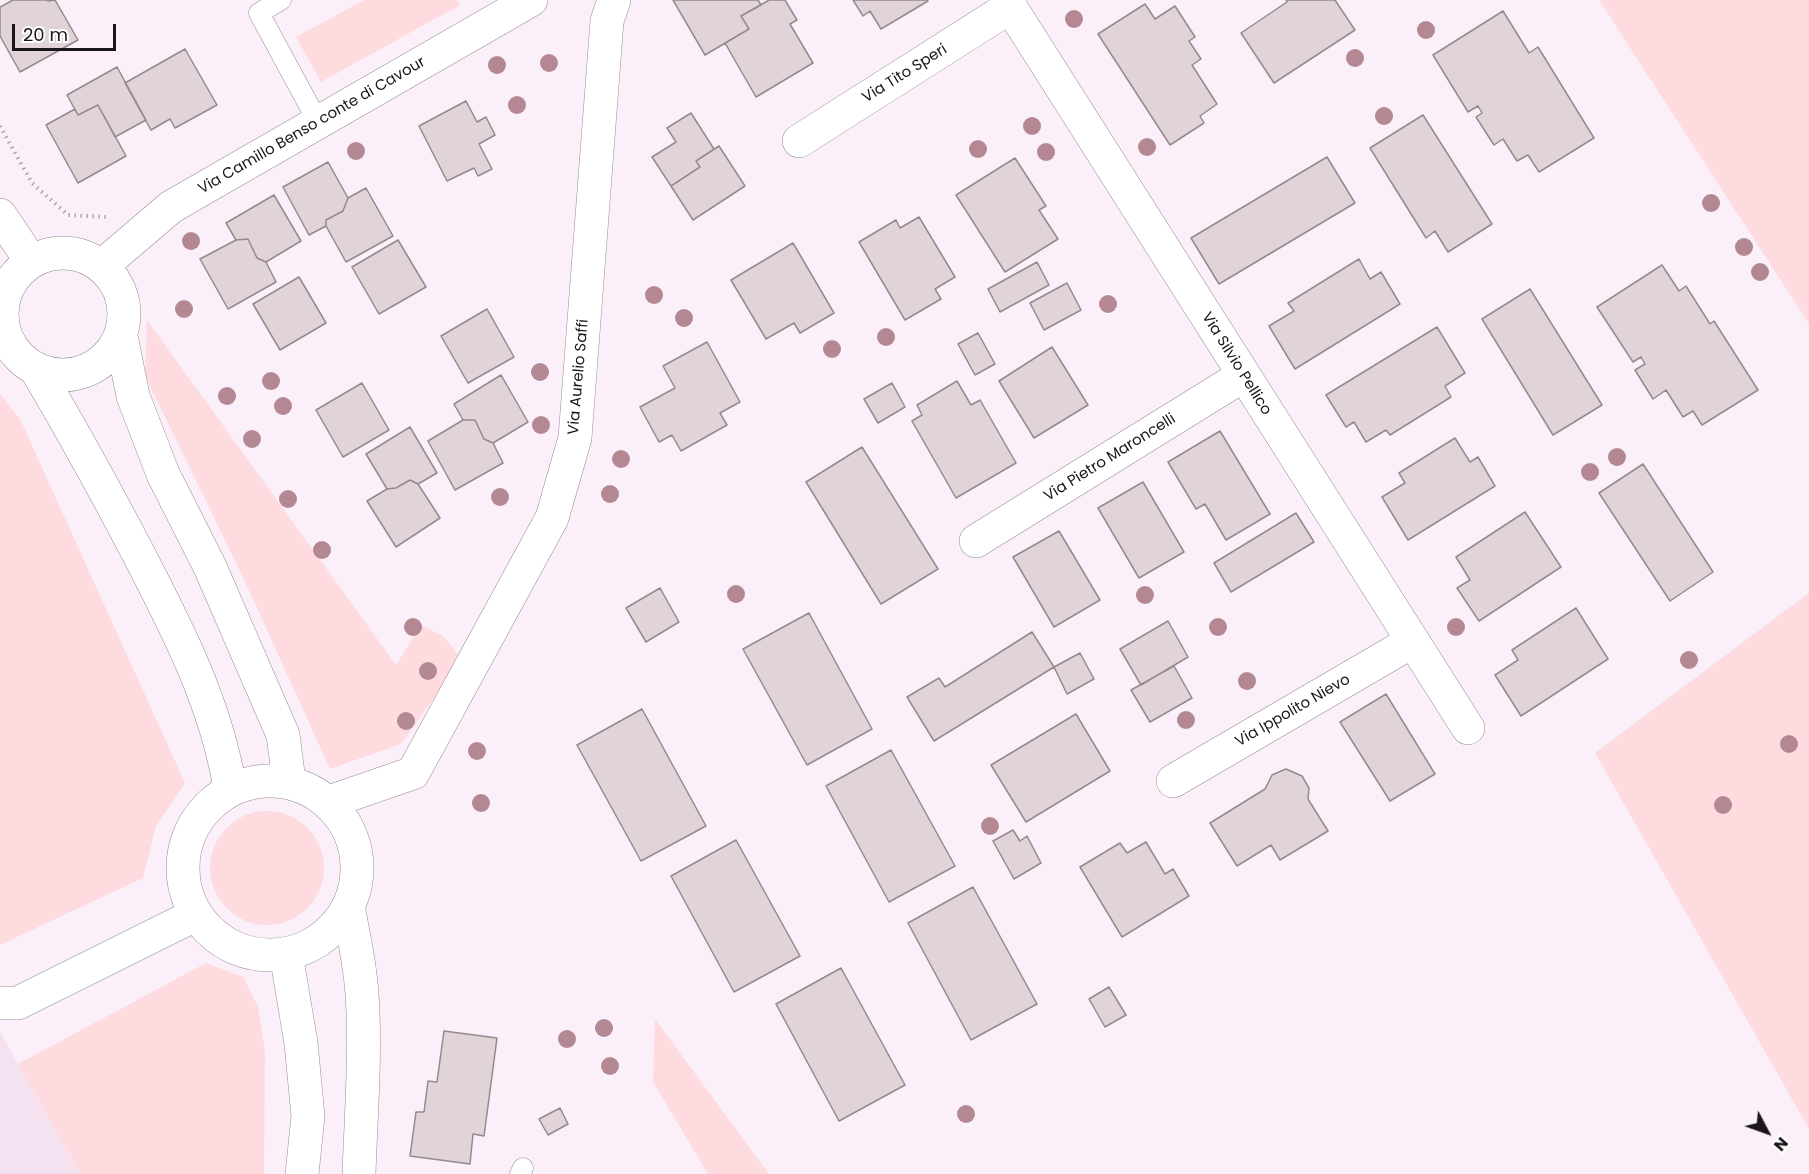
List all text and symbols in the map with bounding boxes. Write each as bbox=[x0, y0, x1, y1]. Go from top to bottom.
scale bar bbox=[15, 12, 118, 50]
text: 20 m bbox=[23, 22, 68, 47]
street label: Via Tito Speri bbox=[859, 41, 951, 107]
street label: Via Camillo Benso conte di Cavour bbox=[195, 53, 429, 199]
street label: Via Silvio Pellico bbox=[1197, 309, 1275, 419]
street label: Via Aurelio Saffi bbox=[565, 318, 593, 436]
street label: Via Pietro Maroncelli bbox=[1041, 410, 1179, 506]
street label: Via Ippolito Nievo bbox=[1232, 671, 1354, 751]
north arrow bbox=[1737, 1102, 1797, 1162]
text: N bbox=[1768, 1132, 1794, 1156]

